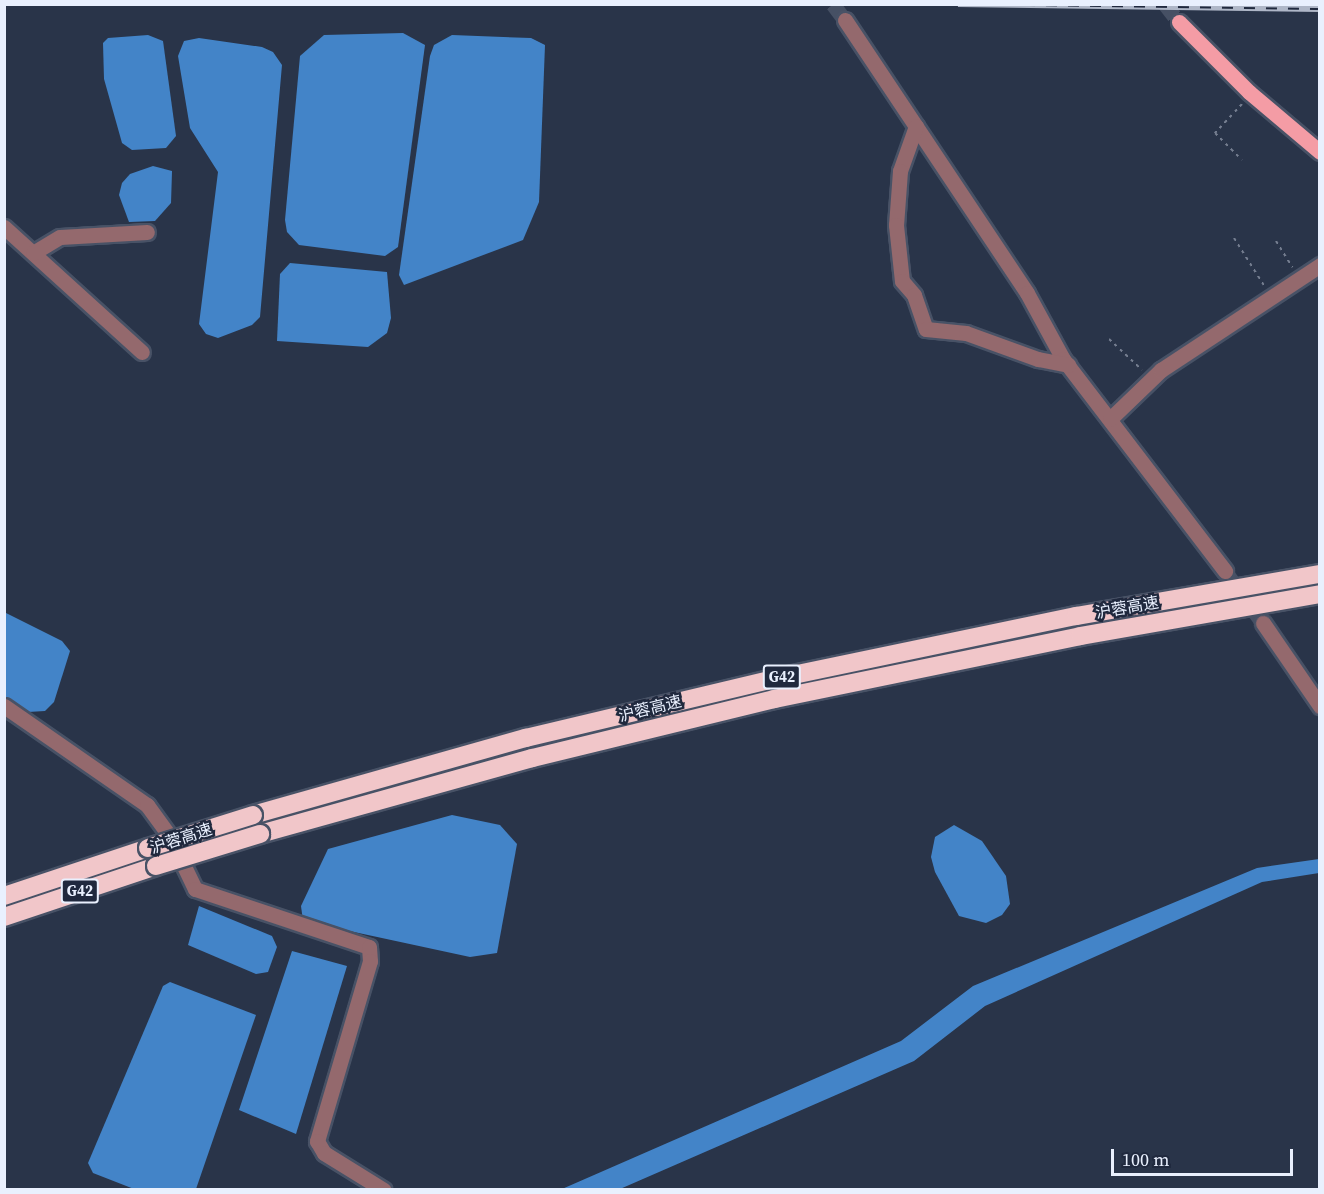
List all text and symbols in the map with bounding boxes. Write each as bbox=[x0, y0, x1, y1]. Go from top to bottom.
street label: 沪蓉高速 bbox=[1094, 592, 1160, 622]
road number: G42 bbox=[762, 665, 802, 689]
street label: 沪蓉高速 bbox=[617, 691, 683, 725]
street label: 沪蓉高速 bbox=[148, 819, 214, 857]
road number: G42 bbox=[60, 879, 100, 903]
scale bar bbox=[1114, 1137, 1296, 1175]
text: 100 m bbox=[1122, 1147, 1169, 1172]

